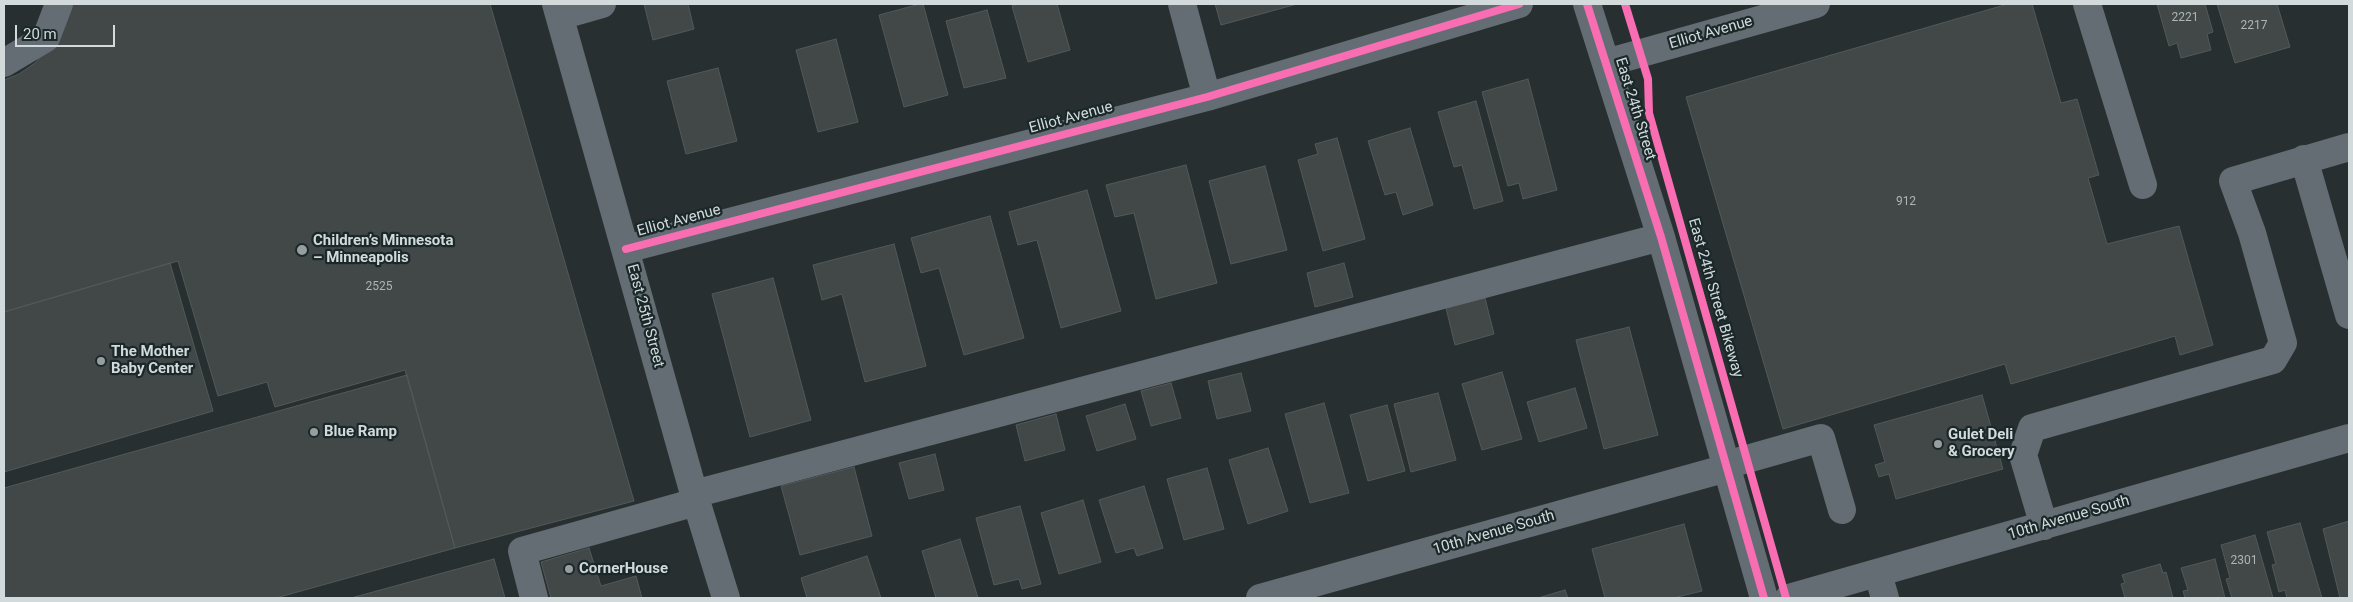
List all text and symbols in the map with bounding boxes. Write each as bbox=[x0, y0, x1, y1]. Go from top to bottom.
house number: 2221 bbox=[2172, 11, 2198, 25]
street label: Elliot Avenue bbox=[1667, 13, 1755, 53]
scale bar bbox=[18, 15, 118, 47]
house number: 2217 bbox=[2241, 19, 2267, 33]
text: 20 m bbox=[23, 25, 57, 43]
street label: East 24th Street bbox=[1611, 56, 1659, 162]
street label: Elliot Avenue bbox=[1027, 98, 1115, 138]
house number: 912 bbox=[1896, 195, 1916, 209]
street label: Elliot Avenue bbox=[635, 201, 723, 241]
street label: East 24th Street Bikeway bbox=[1684, 216, 1746, 380]
place label: Children’s Minnesota – Minneapolis bbox=[313, 232, 453, 267]
marker: Children’s Minnesota – Minneapolis bbox=[295, 243, 309, 257]
street label: East 25th Street bbox=[623, 262, 667, 370]
house number: 2525 bbox=[366, 280, 392, 294]
place label: The Mother Baby Center bbox=[111, 343, 193, 378]
marker: The Mother Baby Center bbox=[95, 355, 107, 367]
place label: Blue Ramp bbox=[324, 423, 397, 441]
marker: Blue Ramp bbox=[308, 426, 320, 438]
place label: Gulet Deli & Grocery bbox=[1948, 426, 2015, 461]
marker: Gulet Deli & Grocery bbox=[1932, 438, 1944, 450]
street label: 10th Avenue South bbox=[2006, 492, 2132, 544]
street label: 10th Avenue South bbox=[1431, 507, 1557, 559]
house number: 2301 bbox=[2231, 554, 2257, 568]
place label: CornerHouse bbox=[579, 560, 668, 578]
marker: CornerHouse bbox=[563, 563, 575, 575]

